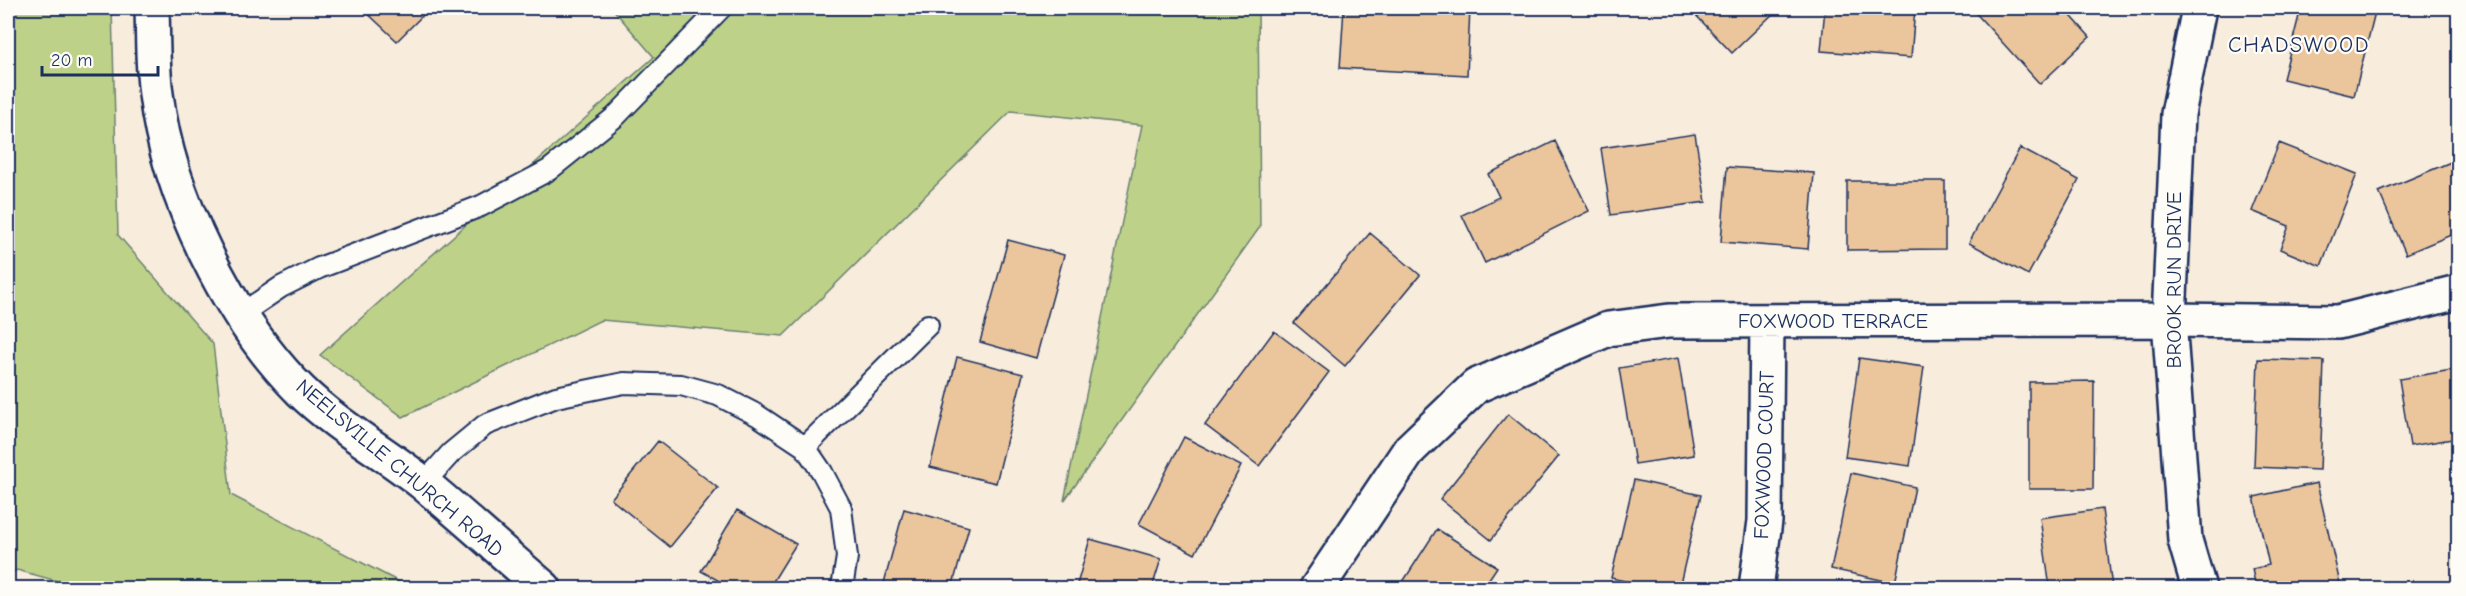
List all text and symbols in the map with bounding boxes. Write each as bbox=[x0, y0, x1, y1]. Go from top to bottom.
district label: CHADSWOOD bbox=[2228, 32, 2370, 58]
scale bar bbox=[42, 39, 158, 77]
text: 20 m bbox=[51, 50, 92, 71]
street label: BROOK RUN DRIVE bbox=[2162, 191, 2186, 369]
street label: FOXWOOD TERRACE bbox=[1738, 309, 1928, 333]
street label: FOXWOOD COURT bbox=[1749, 370, 1779, 540]
street label: NEELSVILLE CHURCH ROAD bbox=[292, 374, 508, 562]

